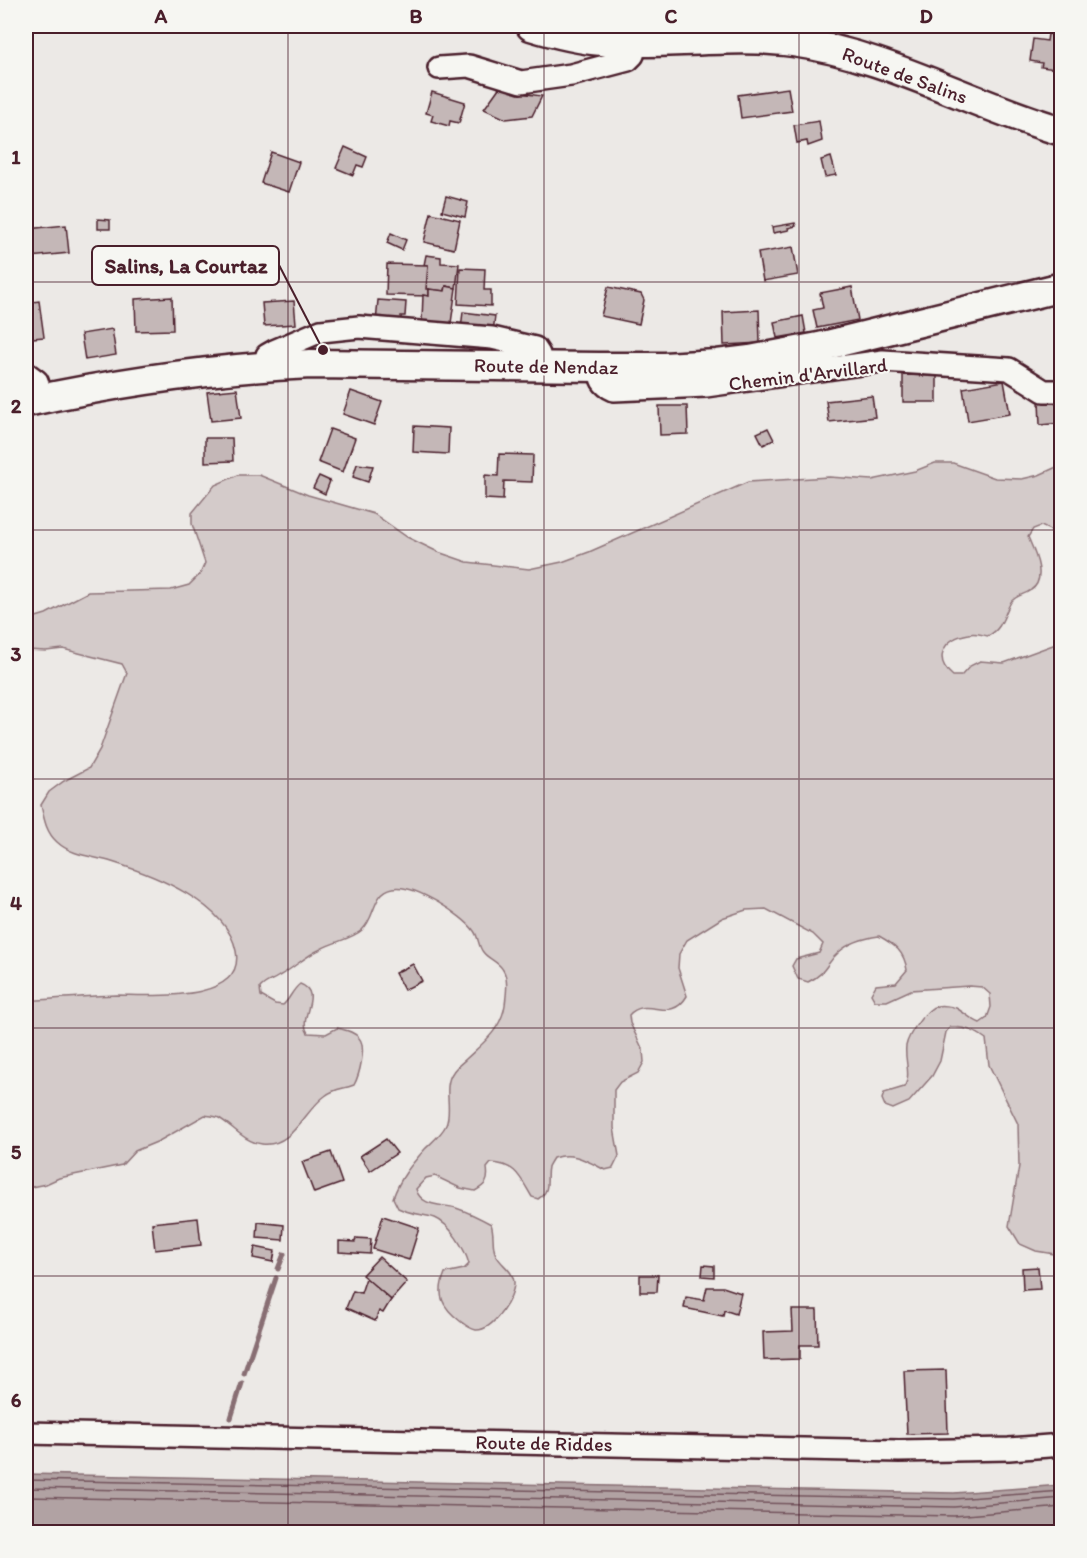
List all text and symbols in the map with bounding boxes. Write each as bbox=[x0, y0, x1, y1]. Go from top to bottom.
text: A bbox=[154, 4, 168, 28]
text: B bbox=[410, 4, 423, 28]
text: C bbox=[665, 4, 678, 28]
text: D bbox=[919, 4, 933, 28]
street label: Route de Salins bbox=[839, 41, 971, 109]
text: 1 bbox=[11, 145, 21, 169]
callout: Salins, La Courtaz bbox=[92, 246, 279, 285]
text: Salins, La Courtaz bbox=[104, 253, 268, 278]
street label: Chemin d'Arvillard bbox=[727, 352, 889, 396]
street label: Route de Nendaz bbox=[474, 353, 618, 379]
text: 2 bbox=[11, 394, 22, 418]
text: 3 bbox=[11, 642, 22, 666]
text: 4 bbox=[10, 891, 22, 915]
text: 5 bbox=[11, 1140, 22, 1164]
text: 6 bbox=[11, 1388, 22, 1412]
street label: Route de Riddes bbox=[475, 1430, 613, 1456]

